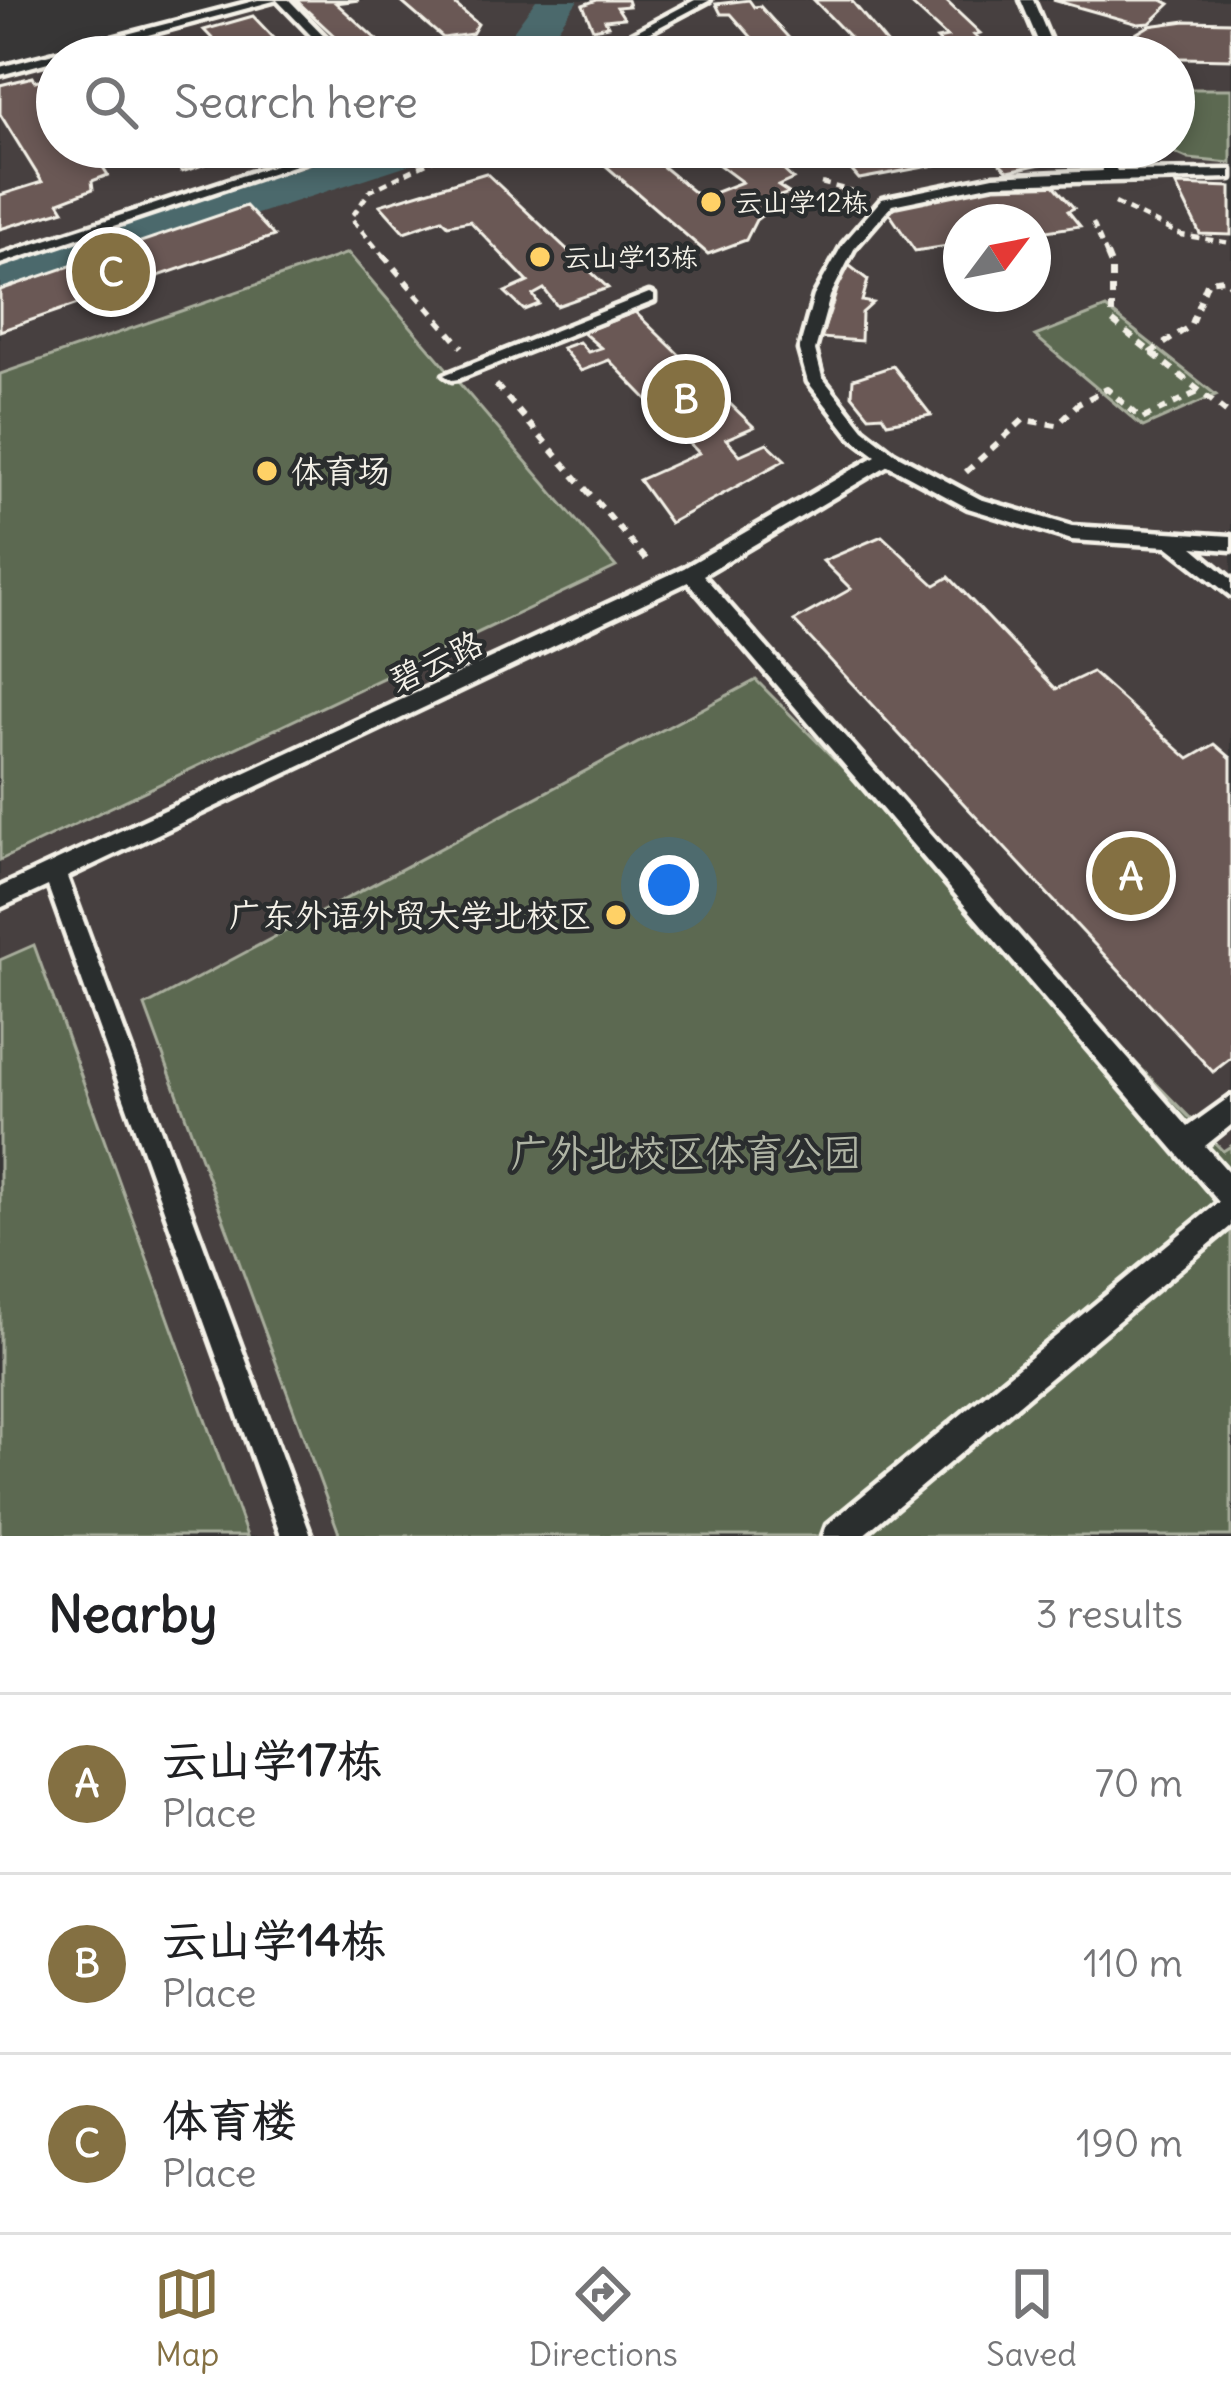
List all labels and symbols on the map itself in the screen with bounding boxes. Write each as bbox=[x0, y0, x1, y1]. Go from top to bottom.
place label: 云山学12栋 bbox=[735, 185, 869, 219]
marker: 云山学12栋 bbox=[698, 189, 724, 215]
north arrow bbox=[943, 204, 1051, 312]
pin: C bbox=[72, 227, 150, 317]
place label: 云山学13栋 bbox=[564, 240, 698, 274]
marker: 云山学13栋 bbox=[527, 244, 553, 270]
pin: B bbox=[647, 354, 725, 444]
place label: 体育场 bbox=[291, 450, 390, 492]
marker: 体育场 bbox=[254, 458, 280, 484]
street label: 碧云路 bbox=[382, 621, 490, 701]
pin: A bbox=[1092, 831, 1170, 921]
your location bbox=[639, 855, 699, 915]
place label: 广东外语外贸大学北校区 bbox=[229, 894, 592, 936]
marker: 广东外语外贸大学北校区 bbox=[603, 902, 629, 928]
park label: 广外北校区体育公园 bbox=[510, 1129, 862, 1178]

